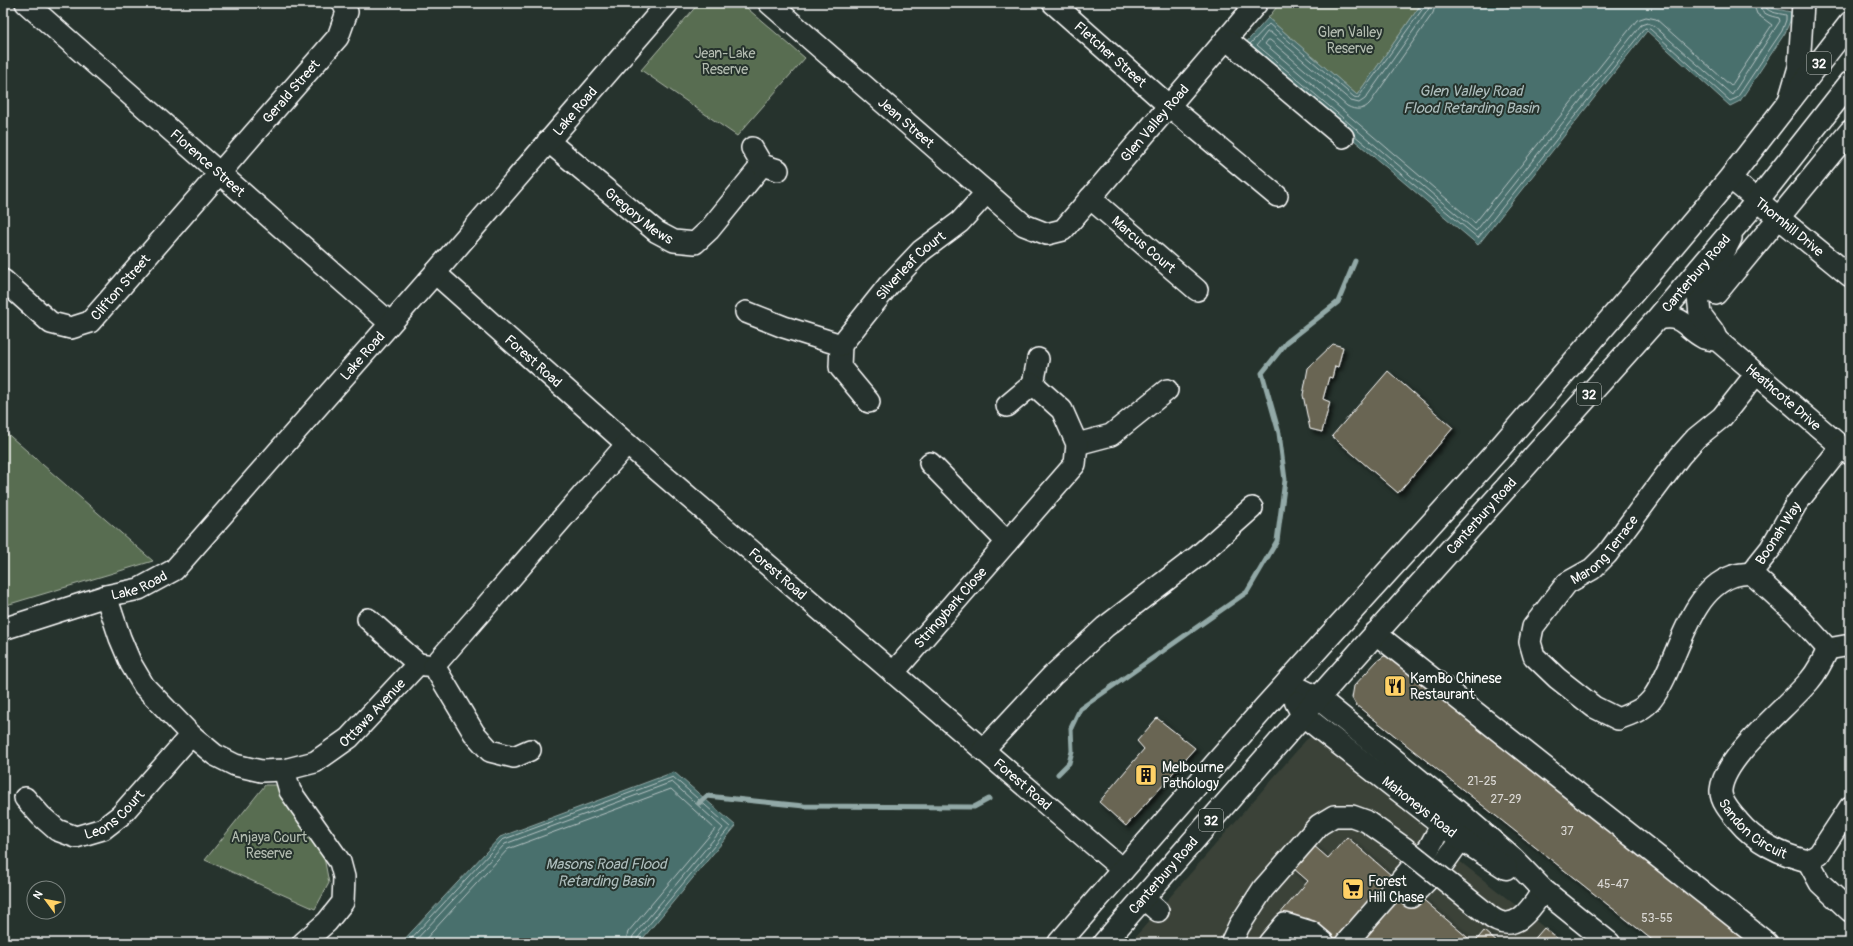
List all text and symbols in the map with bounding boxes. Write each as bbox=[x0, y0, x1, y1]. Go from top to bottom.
street label: Fletcher Street bbox=[1071, 18, 1150, 91]
park label: Glen Valley Reserve bbox=[1318, 24, 1382, 57]
park label: Jean-Lake Reserve bbox=[695, 45, 755, 78]
road number: 32 bbox=[1807, 52, 1831, 74]
street label: Gerald Street bbox=[259, 56, 324, 127]
street label: Glen Valley Road bbox=[1117, 81, 1193, 166]
water label: Glen Valley Road Flood Retarding Basin bbox=[1403, 82, 1540, 118]
street label: Lake Road bbox=[549, 83, 601, 139]
street label: Jean Street bbox=[874, 94, 938, 152]
street label: Florence Street bbox=[167, 126, 248, 201]
street label: Gregory Mews bbox=[601, 184, 677, 248]
street label: Thornhill Drive bbox=[1752, 194, 1827, 260]
street label: Marcus Court bbox=[1108, 212, 1179, 277]
street label: Silverleaf Court bbox=[872, 228, 949, 304]
street label: Canterbury Road bbox=[1658, 231, 1734, 316]
street label: Clifton Street bbox=[87, 251, 154, 324]
street label: Lake Road bbox=[337, 328, 389, 384]
street label: Forest Road bbox=[501, 331, 565, 391]
street label: Heathcote Drive bbox=[1742, 360, 1824, 434]
road number: 32 bbox=[1577, 383, 1601, 405]
street label: Canterbury Road bbox=[1443, 474, 1520, 558]
street label: Boonah Way bbox=[1752, 499, 1805, 568]
street label: Marong Terrace bbox=[1568, 512, 1642, 588]
street label: Forest Road bbox=[745, 544, 810, 604]
street label: Stringybark Close bbox=[911, 564, 991, 652]
street label: Lake Road bbox=[109, 567, 170, 604]
place label: KamBo Chinese Restaurant bbox=[1410, 670, 1502, 703]
restaurant icon: KamBo Chinese Restaurant bbox=[1382, 673, 1408, 699]
street label: Ottawa Avenue bbox=[336, 675, 409, 751]
street label: Forest Road bbox=[990, 755, 1055, 814]
place label: Melbourne Pathology bbox=[1162, 759, 1224, 792]
building icon: Melbourne Pathology bbox=[1133, 762, 1159, 788]
street label: Mahoneys Road bbox=[1379, 773, 1460, 841]
house number: 21-25 bbox=[1467, 774, 1497, 789]
street label: Leons Court bbox=[82, 786, 148, 843]
house number: 27-29 bbox=[1490, 792, 1522, 807]
street label: Sandon Circuit bbox=[1715, 796, 1790, 863]
road number: 32 bbox=[1199, 809, 1223, 831]
house number: 37 bbox=[1560, 824, 1574, 839]
park label: Anjaya Court Reserve bbox=[231, 829, 307, 862]
street label: Canterbury Road bbox=[1125, 833, 1202, 918]
water label: Masons Road Flood Retarding Basin bbox=[546, 855, 668, 891]
place label: Forest Hill Chase bbox=[1368, 873, 1424, 906]
supermarket icon: Forest Hill Chase bbox=[1340, 876, 1366, 902]
house number: 45-47 bbox=[1597, 877, 1630, 892]
north arrow bbox=[26, 880, 66, 920]
text: N bbox=[30, 888, 46, 902]
house number: 53-55 bbox=[1641, 911, 1673, 926]

